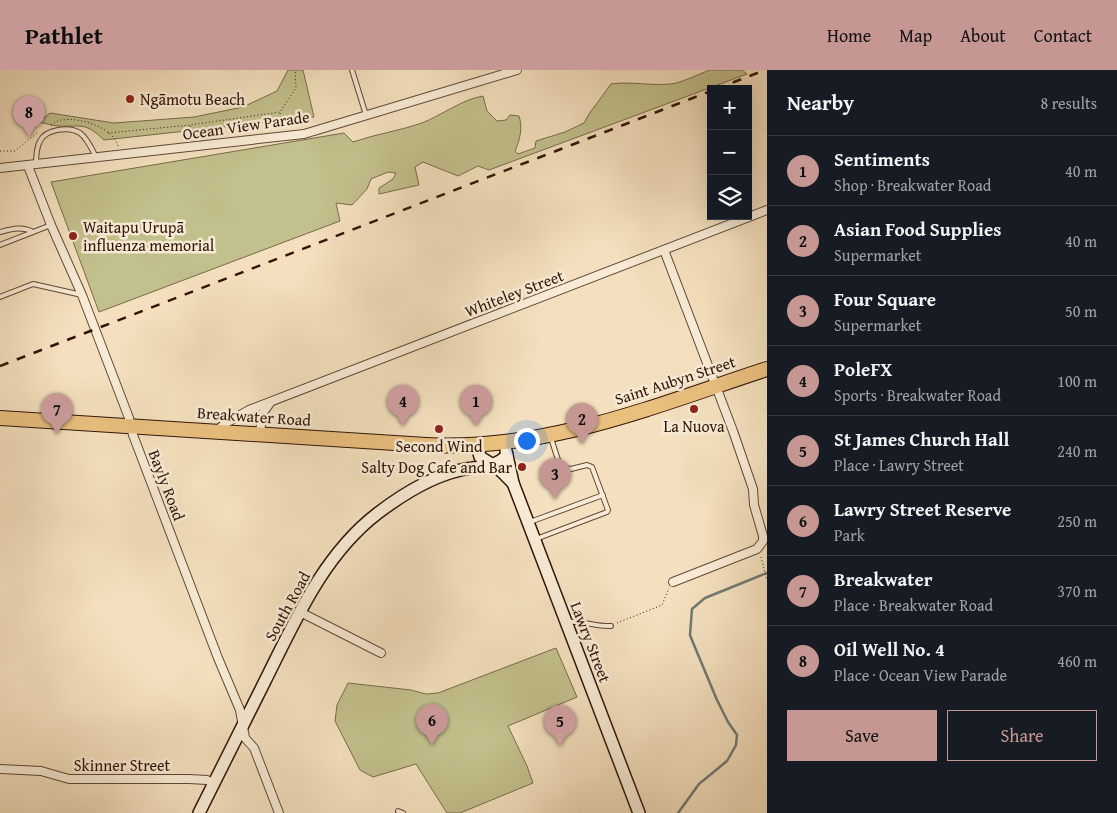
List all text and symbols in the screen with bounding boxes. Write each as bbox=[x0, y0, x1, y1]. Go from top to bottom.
text: Pathlet bbox=[25, 18, 103, 53]
text: Home bbox=[827, 22, 871, 49]
text: Map bbox=[899, 22, 932, 49]
text: About bbox=[960, 22, 1006, 49]
text: Contact bbox=[1034, 22, 1092, 49]
map controls bbox=[707, 85, 752, 220]
button: + bbox=[707, 85, 752, 130]
place label: Ngāmotu Beach bbox=[140, 87, 245, 111]
text: Nearby bbox=[787, 87, 854, 118]
text: 8 results bbox=[1040, 91, 1097, 115]
marker: Ngāmotu Beach bbox=[124, 93, 136, 105]
pin: 8 bbox=[13, 96, 45, 137]
street label: Ocean View Parade bbox=[181, 104, 311, 146]
button: − bbox=[707, 130, 752, 175]
text: Sentiments bbox=[834, 145, 930, 173]
text: 1 bbox=[799, 159, 807, 183]
text: 40 m bbox=[1065, 159, 1097, 183]
text: Shop · Breakwater Road bbox=[834, 173, 991, 197]
button: layers bbox=[707, 175, 752, 220]
place label: Waitapu Urupā influenza memorial bbox=[83, 215, 215, 257]
text: Asian Food Supplies bbox=[834, 215, 1002, 243]
text: 2 bbox=[799, 229, 807, 253]
text: 40 m bbox=[1065, 229, 1097, 253]
marker: Waitapu Urupā influenza memorial bbox=[67, 230, 79, 242]
text: Supermarket bbox=[834, 243, 921, 267]
street label: Whiteley Street bbox=[461, 263, 567, 323]
text: Four Square bbox=[834, 285, 936, 313]
text: 3 bbox=[799, 299, 807, 323]
text: 50 m bbox=[1065, 299, 1097, 323]
text: Supermarket bbox=[834, 313, 921, 337]
street label: Saint Aubyn Street bbox=[612, 349, 739, 411]
text: PoleFX bbox=[834, 355, 892, 383]
text: 4 bbox=[799, 369, 807, 393]
text: 100 m bbox=[1057, 369, 1097, 393]
text: Sports · Breakwater Road bbox=[834, 383, 1001, 407]
pin: 4 bbox=[387, 385, 419, 426]
pin: 1 bbox=[460, 385, 492, 426]
pin: 7 bbox=[41, 393, 73, 434]
street label: Breakwater Road bbox=[196, 400, 312, 432]
pin: 2 bbox=[566, 403, 598, 444]
marker: La Nuova bbox=[688, 403, 700, 415]
place label: La Nuova bbox=[663, 414, 725, 438]
marker: Second Wind bbox=[433, 423, 445, 435]
text: St James Church Hall bbox=[834, 425, 1009, 453]
your location bbox=[514, 428, 540, 454]
place label: Second Wind bbox=[395, 434, 483, 458]
text: 5 bbox=[799, 439, 807, 463]
text: 240 m bbox=[1057, 439, 1097, 463]
street label: Bayly Road bbox=[143, 446, 192, 524]
text: Place · Lawry Street bbox=[834, 453, 964, 477]
place label: Salty Dog Cafe and Bar bbox=[361, 455, 512, 479]
pin: 3 bbox=[539, 458, 571, 499]
marker: Salty Dog Cafe and Bar bbox=[516, 461, 528, 473]
text: Lawry Street Reserve bbox=[834, 495, 1011, 523]
text: 6 bbox=[799, 509, 807, 533]
text: 250 m bbox=[1057, 509, 1097, 533]
text: Park bbox=[834, 523, 865, 547]
text: Breakwater bbox=[834, 565, 932, 593]
street label: South Road bbox=[258, 566, 316, 645]
text: 7 bbox=[799, 579, 807, 603]
text: 370 m bbox=[1057, 579, 1097, 603]
text: Place · Breakwater Road bbox=[834, 593, 993, 617]
street label: Lawry Street bbox=[565, 598, 618, 686]
text: Oil Well No. 4 bbox=[834, 635, 945, 663]
text: 8 bbox=[799, 649, 807, 673]
text: 460 m bbox=[1057, 649, 1097, 673]
text: Place · Ocean View Parade bbox=[834, 663, 1007, 687]
pin: 6 bbox=[416, 704, 448, 745]
pin: 5 bbox=[544, 705, 576, 746]
button: Save bbox=[787, 710, 937, 761]
button: Share bbox=[947, 710, 1097, 761]
street label: Skinner Street bbox=[74, 753, 171, 777]

